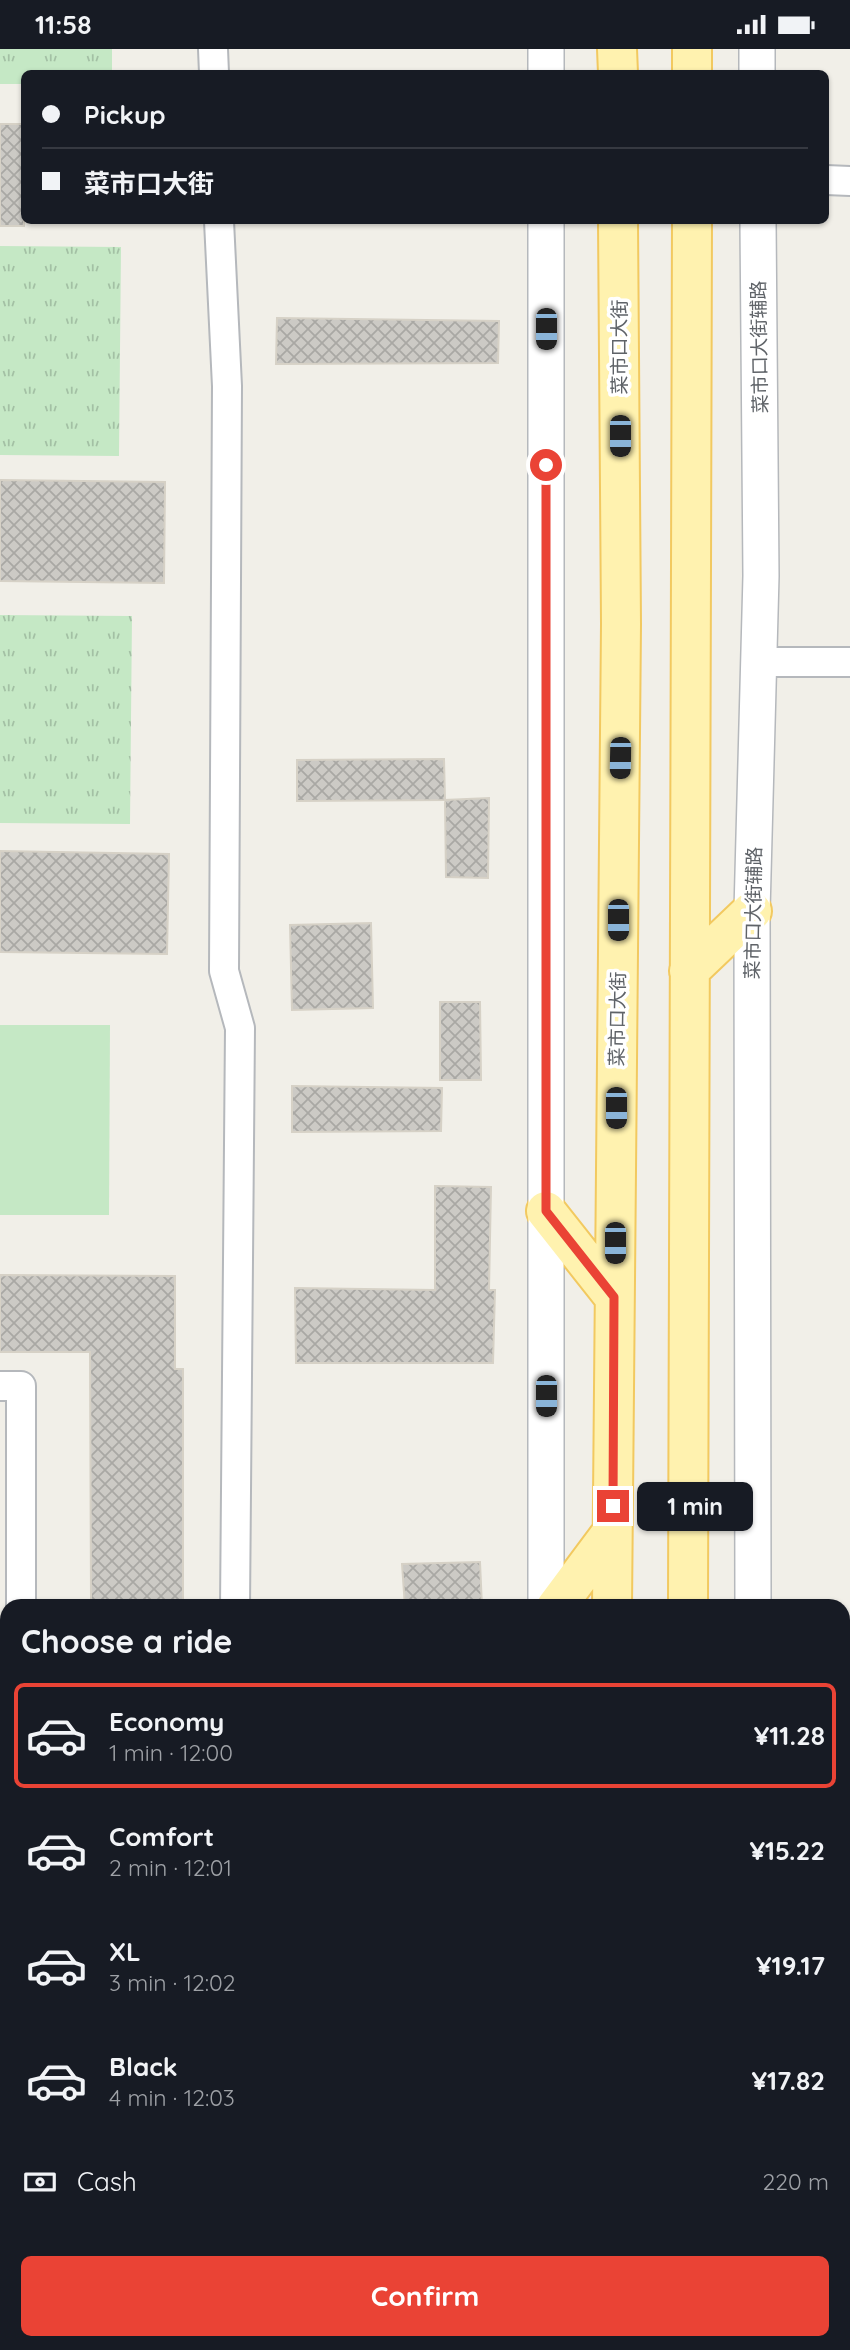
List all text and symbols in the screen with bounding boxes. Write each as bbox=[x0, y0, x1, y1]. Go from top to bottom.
text: 11:58 bbox=[35, 8, 92, 41]
text: Pickup bbox=[84, 98, 166, 131]
text: 菜市口大街 bbox=[84, 167, 214, 200]
street label: 菜市口大街辅路 bbox=[746, 280, 772, 414]
street label: 菜市口大街 bbox=[607, 299, 631, 395]
car bbox=[536, 308, 557, 350]
car bbox=[610, 415, 631, 457]
route start bbox=[530, 449, 562, 481]
car bbox=[610, 737, 631, 779]
street label: 菜市口大街辅路 bbox=[740, 846, 766, 980]
car bbox=[608, 899, 629, 941]
street label: 菜市口大街 bbox=[604, 971, 630, 1067]
car bbox=[606, 1087, 627, 1129]
car bbox=[605, 1222, 626, 1264]
car bbox=[536, 1375, 557, 1417]
callout: 1 min bbox=[638, 1481, 753, 1531]
route end bbox=[597, 1490, 629, 1522]
text: 1 min bbox=[667, 1492, 723, 1521]
text: Choose a ride bbox=[21, 1621, 233, 1661]
icon: car bbox=[25, 1704, 88, 1767]
text: Economy bbox=[109, 1705, 224, 1738]
text: ¥11.28 bbox=[754, 1719, 825, 1752]
text: 1 min · 12:00 bbox=[109, 1738, 233, 1767]
icon: car bbox=[25, 1819, 88, 1882]
text: Comfort bbox=[109, 1820, 214, 1853]
text: ¥15.22 bbox=[749, 1834, 825, 1867]
text: 2 min · 12:01 bbox=[109, 1853, 232, 1882]
icon: car bbox=[25, 1934, 88, 1997]
text: XL bbox=[109, 1935, 141, 1968]
text: ¥19.17 bbox=[756, 1949, 825, 1982]
text: 3 min · 12:02 bbox=[109, 1968, 236, 1997]
icon: car bbox=[25, 2049, 88, 2112]
text: Black bbox=[109, 2050, 178, 2083]
text: ¥17.82 bbox=[751, 2064, 825, 2097]
text: 4 min · 12:03 bbox=[109, 2083, 235, 2112]
icon: cash bbox=[21, 2163, 59, 2201]
text: Cash bbox=[77, 2165, 137, 2198]
text: 220 m bbox=[763, 2167, 829, 2196]
button: Confirm bbox=[21, 2256, 829, 2336]

